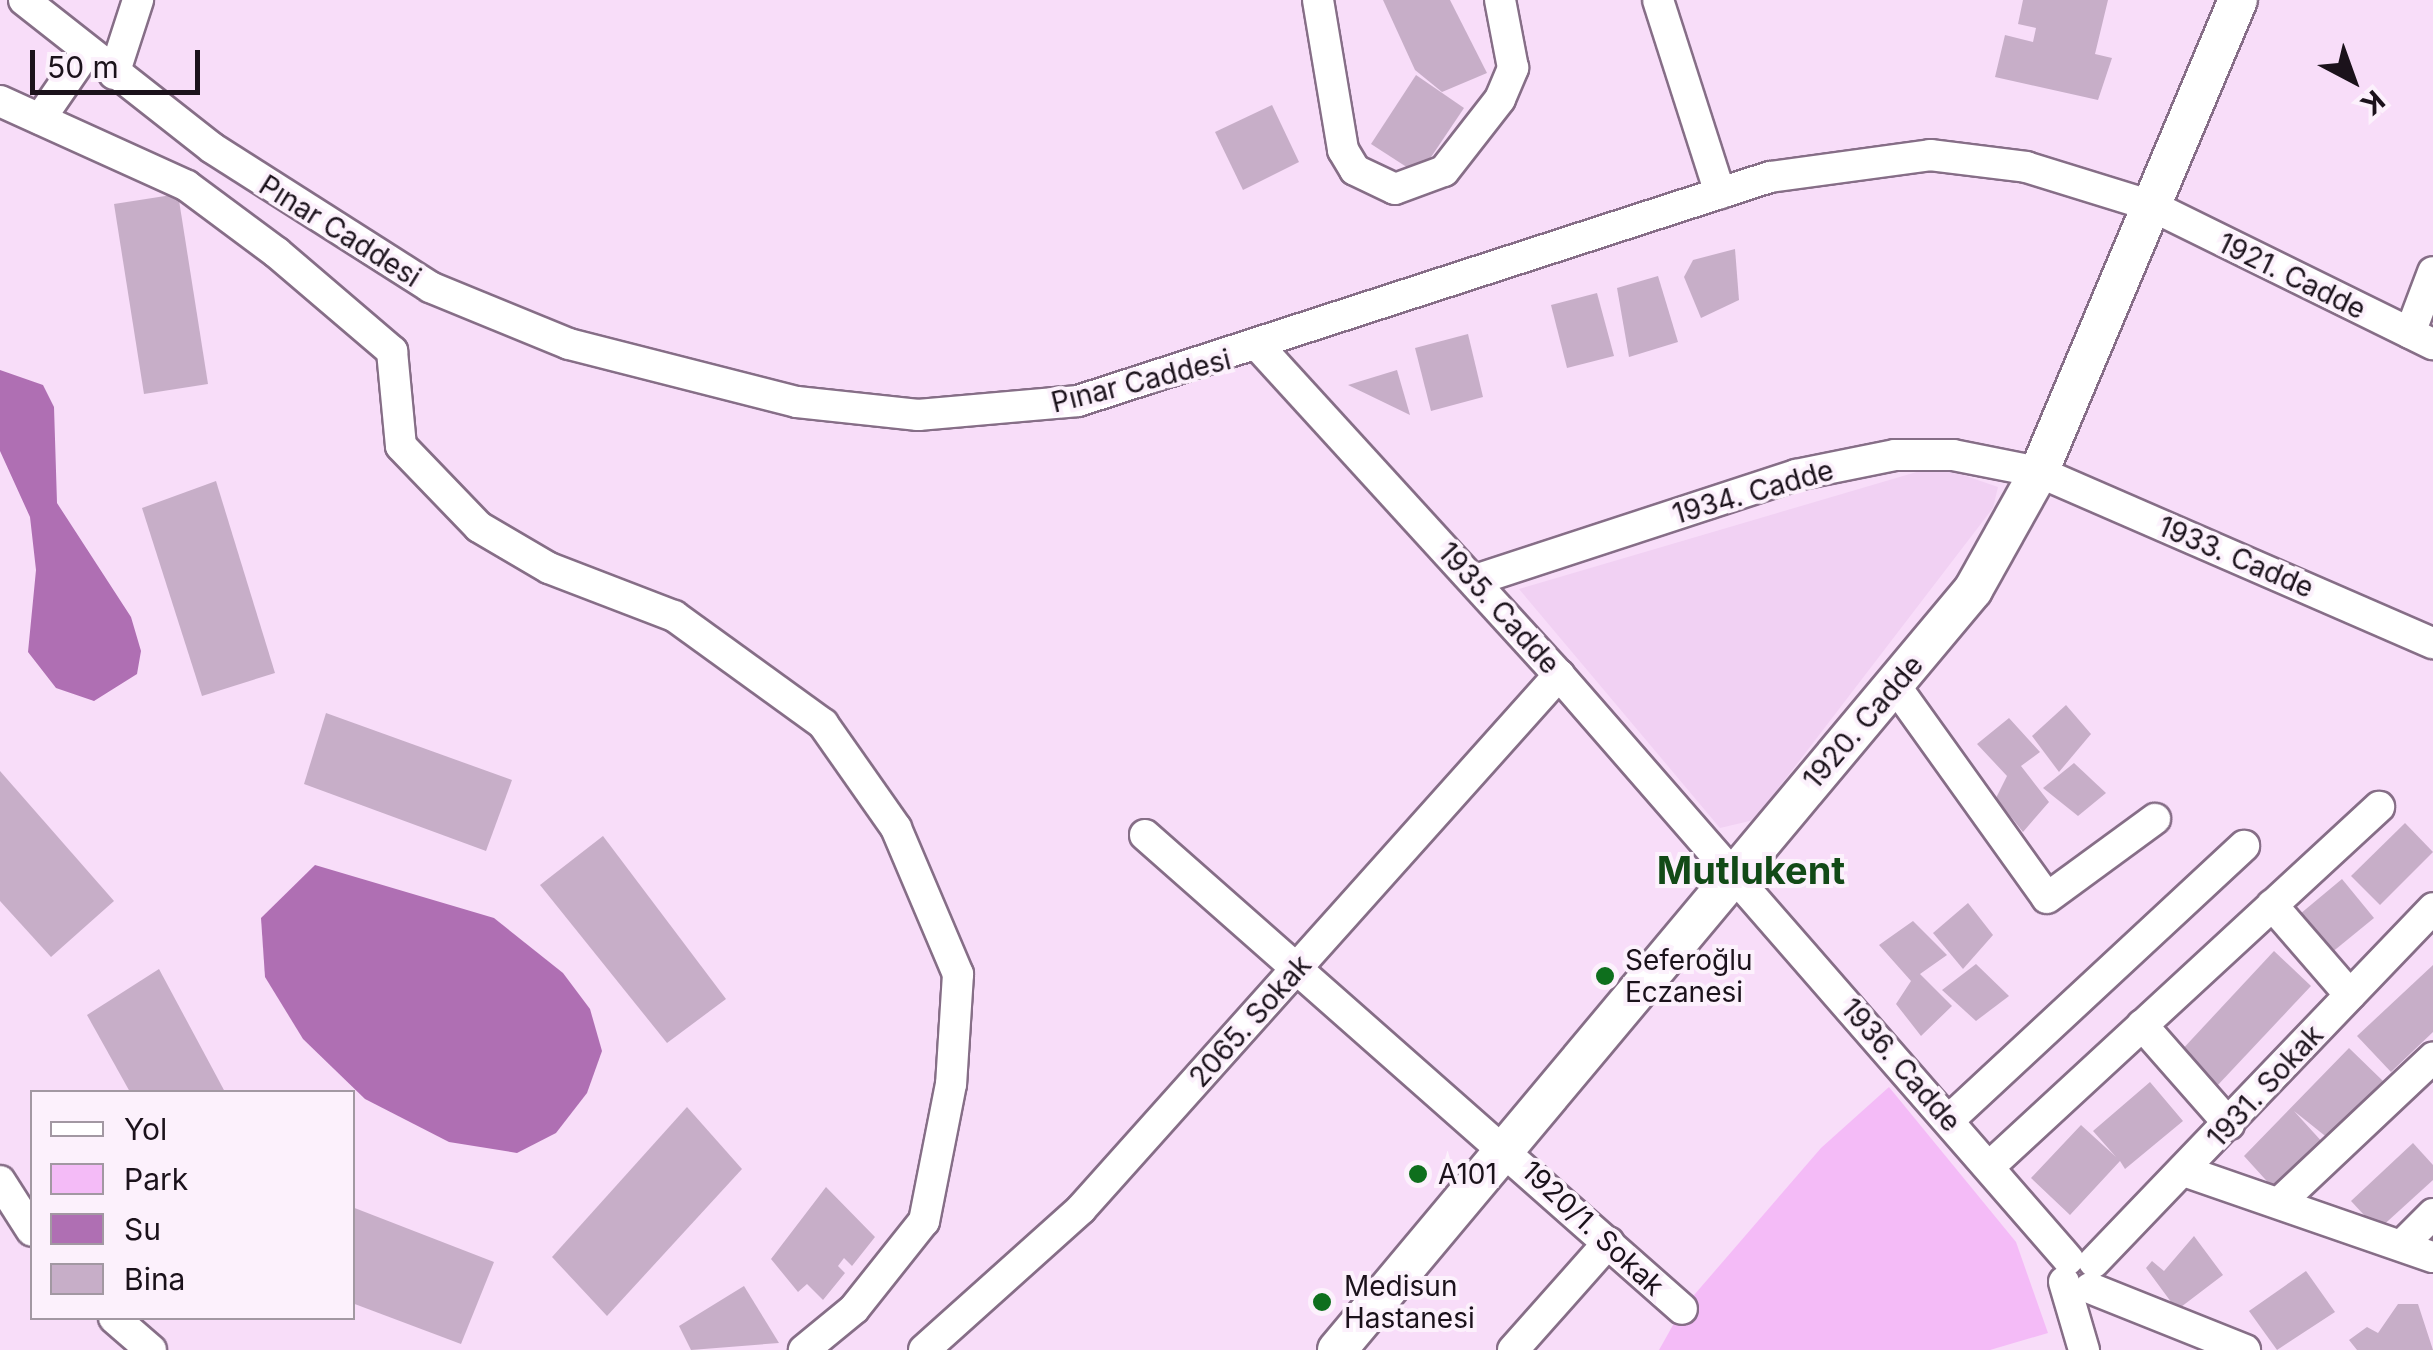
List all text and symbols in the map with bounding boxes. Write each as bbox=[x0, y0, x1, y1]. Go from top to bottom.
scale bar bbox=[35, 30, 205, 92]
north arrow bbox=[2303, 30, 2403, 130]
text: 50 m bbox=[47, 49, 119, 85]
text: K bbox=[2354, 83, 2391, 122]
street label: Pınar Caddesi bbox=[253, 168, 427, 294]
street label: 1921. Cadde bbox=[2213, 226, 2371, 326]
street label: Pınar Caddesi bbox=[1048, 342, 1234, 420]
street label: 1934. Cadde bbox=[1669, 453, 1837, 531]
street label: 1933. Cadde bbox=[2153, 509, 2319, 605]
street label: 1935. Cadde bbox=[1431, 535, 1567, 681]
street label: 1920. Cadde bbox=[1796, 649, 1930, 795]
district label: Mutlukent bbox=[1657, 848, 1845, 894]
place label: Seferoğlu Eczanesi bbox=[1625, 943, 1753, 1009]
street label: 2065. Sokak bbox=[1182, 948, 1318, 1094]
marker: Seferoğlu Eczanesi bbox=[1594, 965, 1616, 987]
street label: 1936. Cadde bbox=[1834, 992, 1968, 1138]
street label: 1931. Sokak bbox=[2200, 1018, 2330, 1154]
legend bbox=[30, 1090, 355, 1320]
text: Yol bbox=[124, 1111, 167, 1147]
street label: 1920/1. Sokak bbox=[1515, 1154, 1671, 1302]
place label: A101 bbox=[1438, 1157, 1497, 1191]
text: Park bbox=[124, 1161, 188, 1197]
marker: A101 bbox=[1407, 1163, 1429, 1185]
text: Su bbox=[124, 1211, 161, 1247]
text: Bina bbox=[124, 1261, 185, 1297]
place label: Medisun Hastanesi bbox=[1344, 1269, 1475, 1335]
marker: Medisun Hastanesi bbox=[1309, 1289, 1335, 1315]

